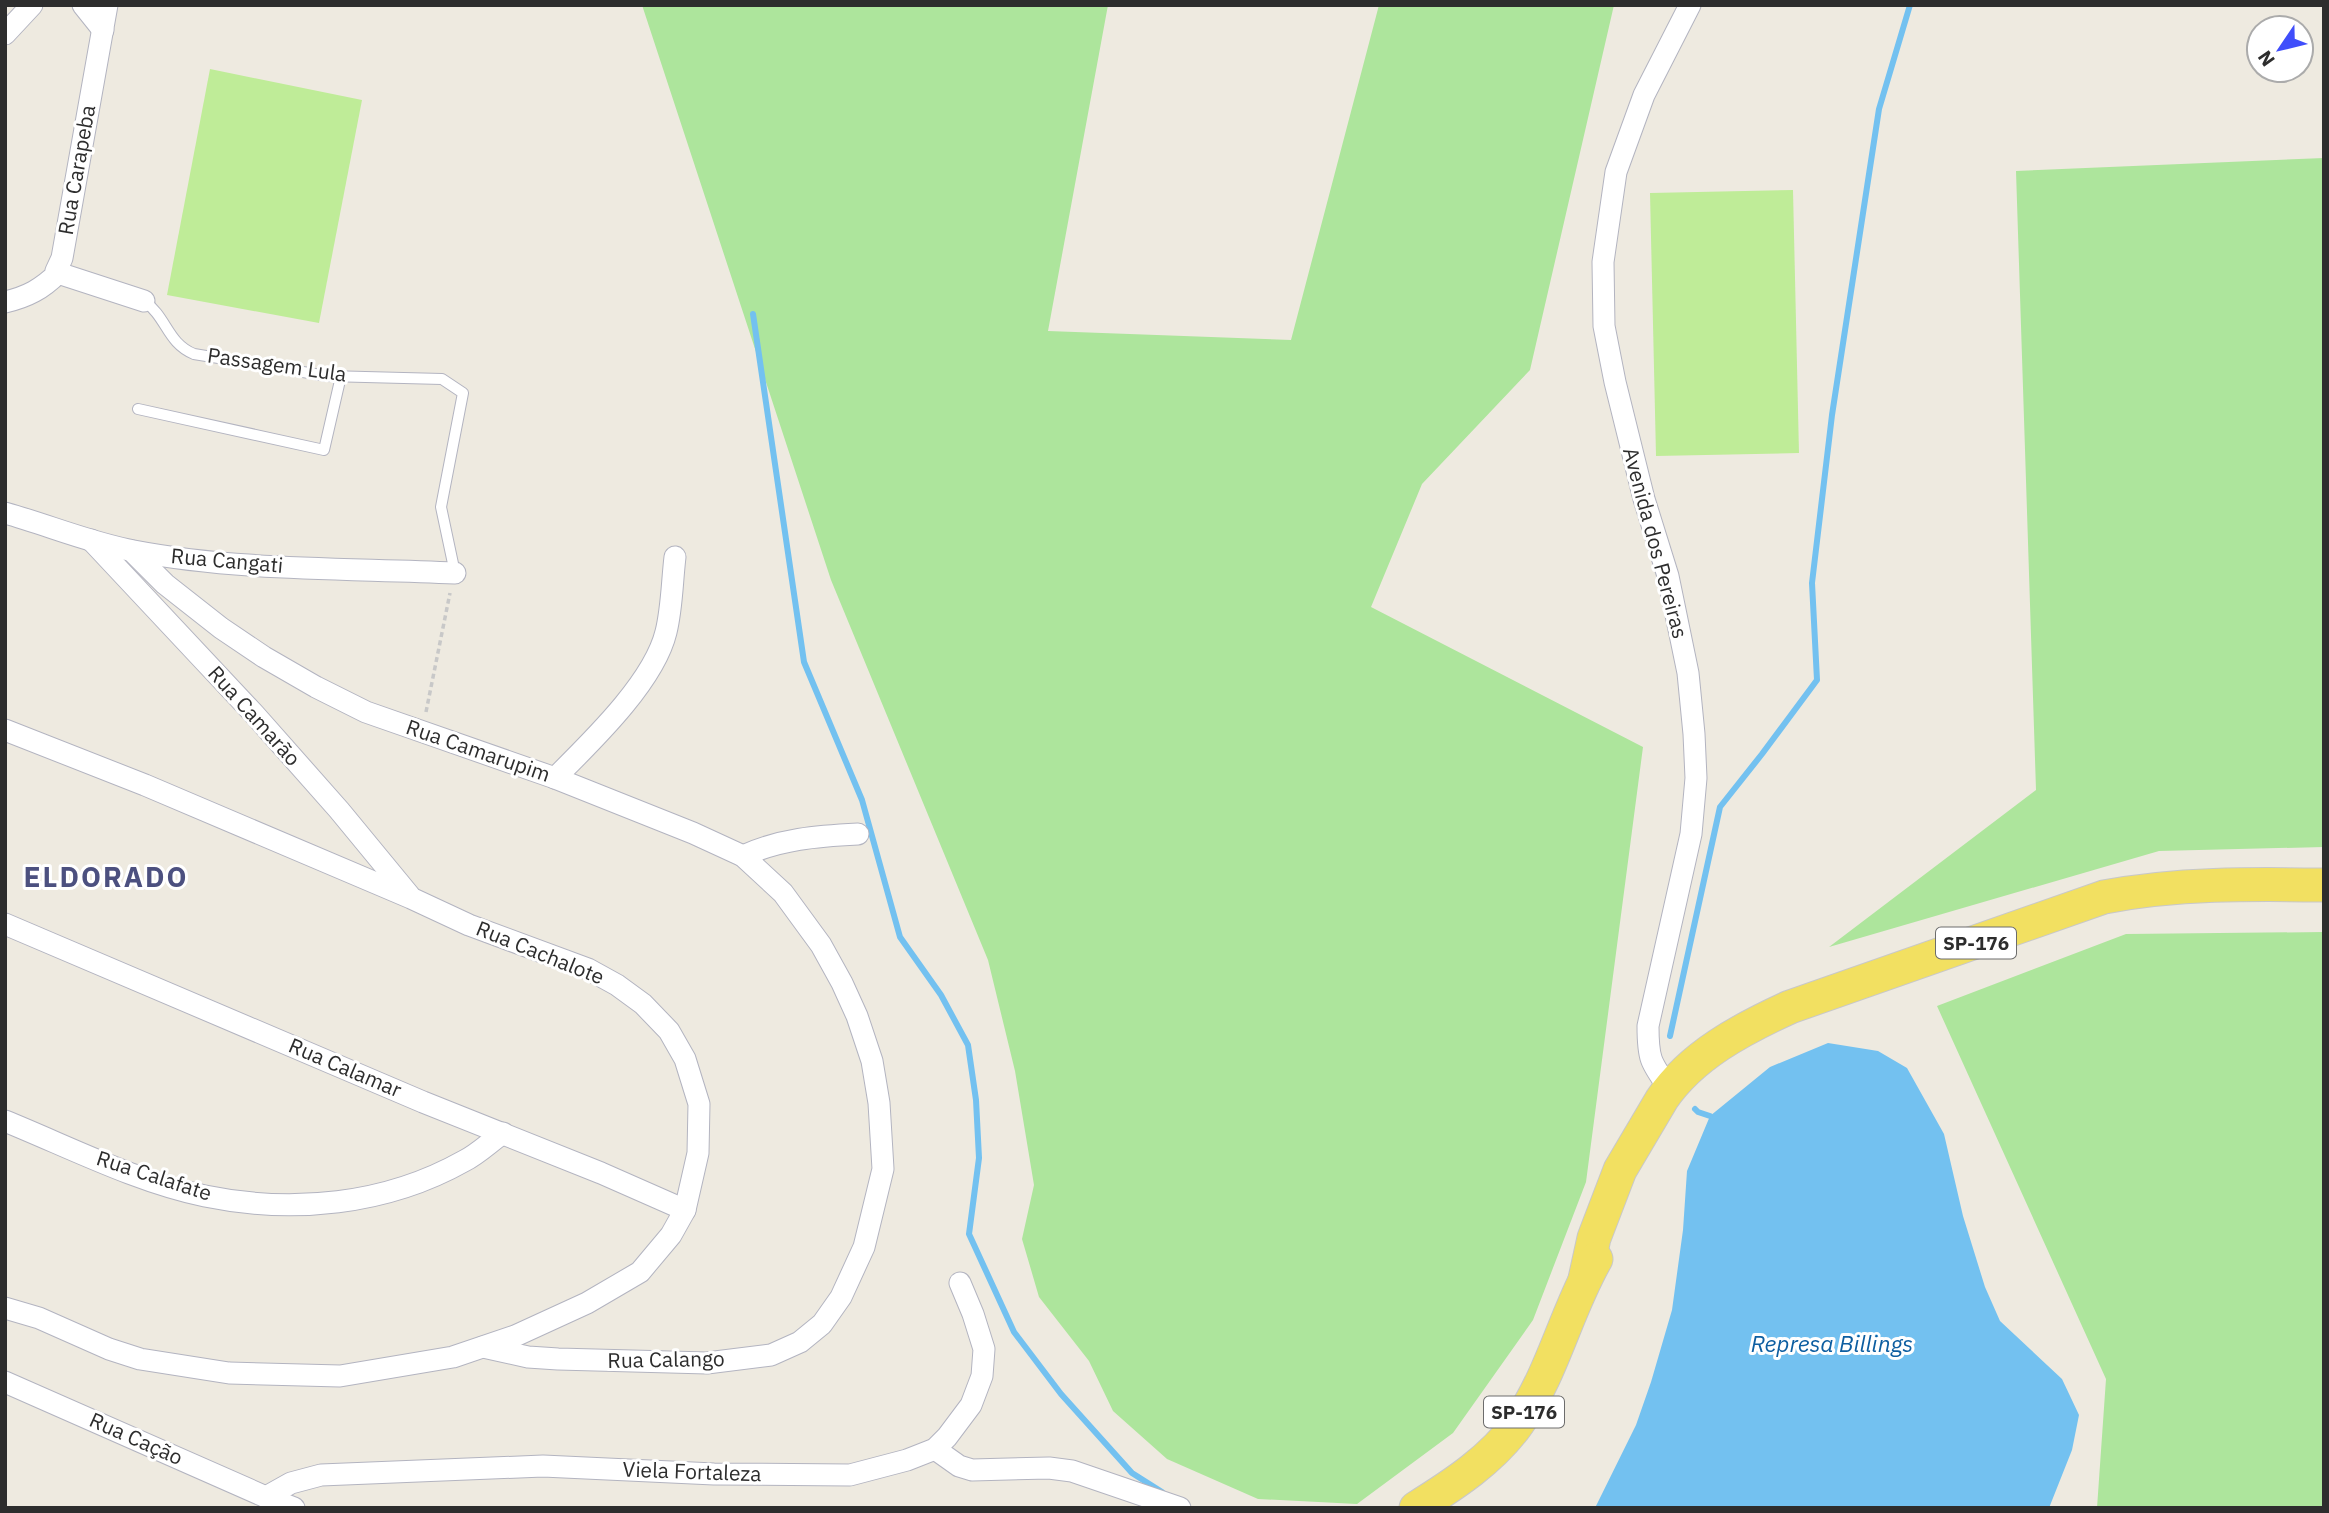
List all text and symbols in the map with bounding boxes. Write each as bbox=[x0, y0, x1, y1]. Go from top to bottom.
north arrow bbox=[2245, 14, 2315, 84]
text: N bbox=[2252, 46, 2280, 71]
street label: Rua Carapeba bbox=[51, 103, 101, 237]
street label: Passagem Lula bbox=[206, 340, 349, 388]
street label: Avenida dos Pereiras bbox=[1617, 444, 1695, 641]
street label: Rua Cangati bbox=[170, 541, 284, 579]
street label: Rua Camarão bbox=[202, 659, 307, 771]
street label: Rua Camarupim bbox=[402, 712, 554, 788]
district label: ELDORADO bbox=[24, 858, 188, 895]
street label: Rua Cachalote bbox=[472, 914, 609, 990]
road number: SP-176 bbox=[1936, 928, 2016, 959]
street label: Rua Calamar bbox=[285, 1031, 406, 1104]
street label: Rua Calafate bbox=[93, 1143, 215, 1207]
water label: Represa Billings bbox=[1751, 1328, 1913, 1358]
street label: Rua Calango bbox=[607, 1344, 725, 1374]
road number: SP-176 bbox=[1484, 1396, 1564, 1428]
street label: Rua Cação bbox=[85, 1405, 187, 1471]
street label: Viela Fortaleza bbox=[622, 1455, 762, 1487]

